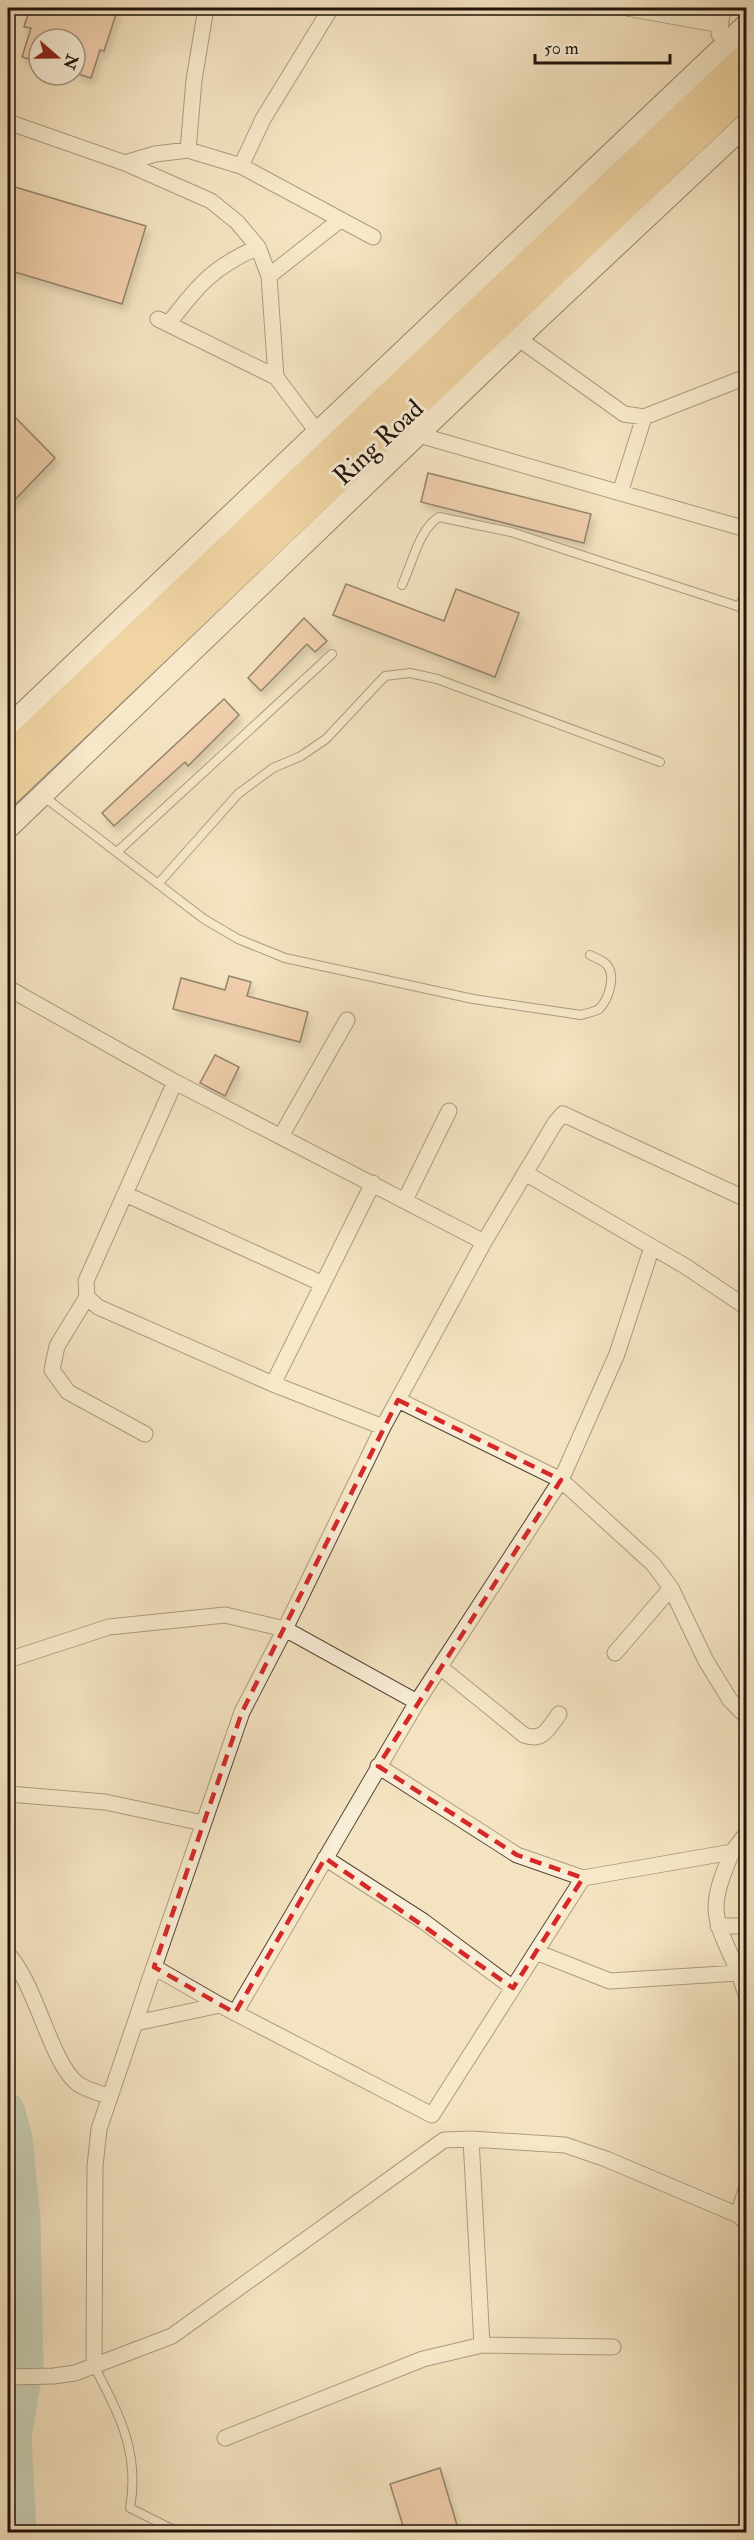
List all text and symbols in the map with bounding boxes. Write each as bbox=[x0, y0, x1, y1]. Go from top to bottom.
north arrow bbox=[27, 27, 87, 87]
scale bar bbox=[535, 27, 670, 65]
text: 50 m bbox=[544, 37, 579, 60]
text: N bbox=[58, 51, 82, 73]
street label: Ring Road bbox=[327, 393, 431, 492]

